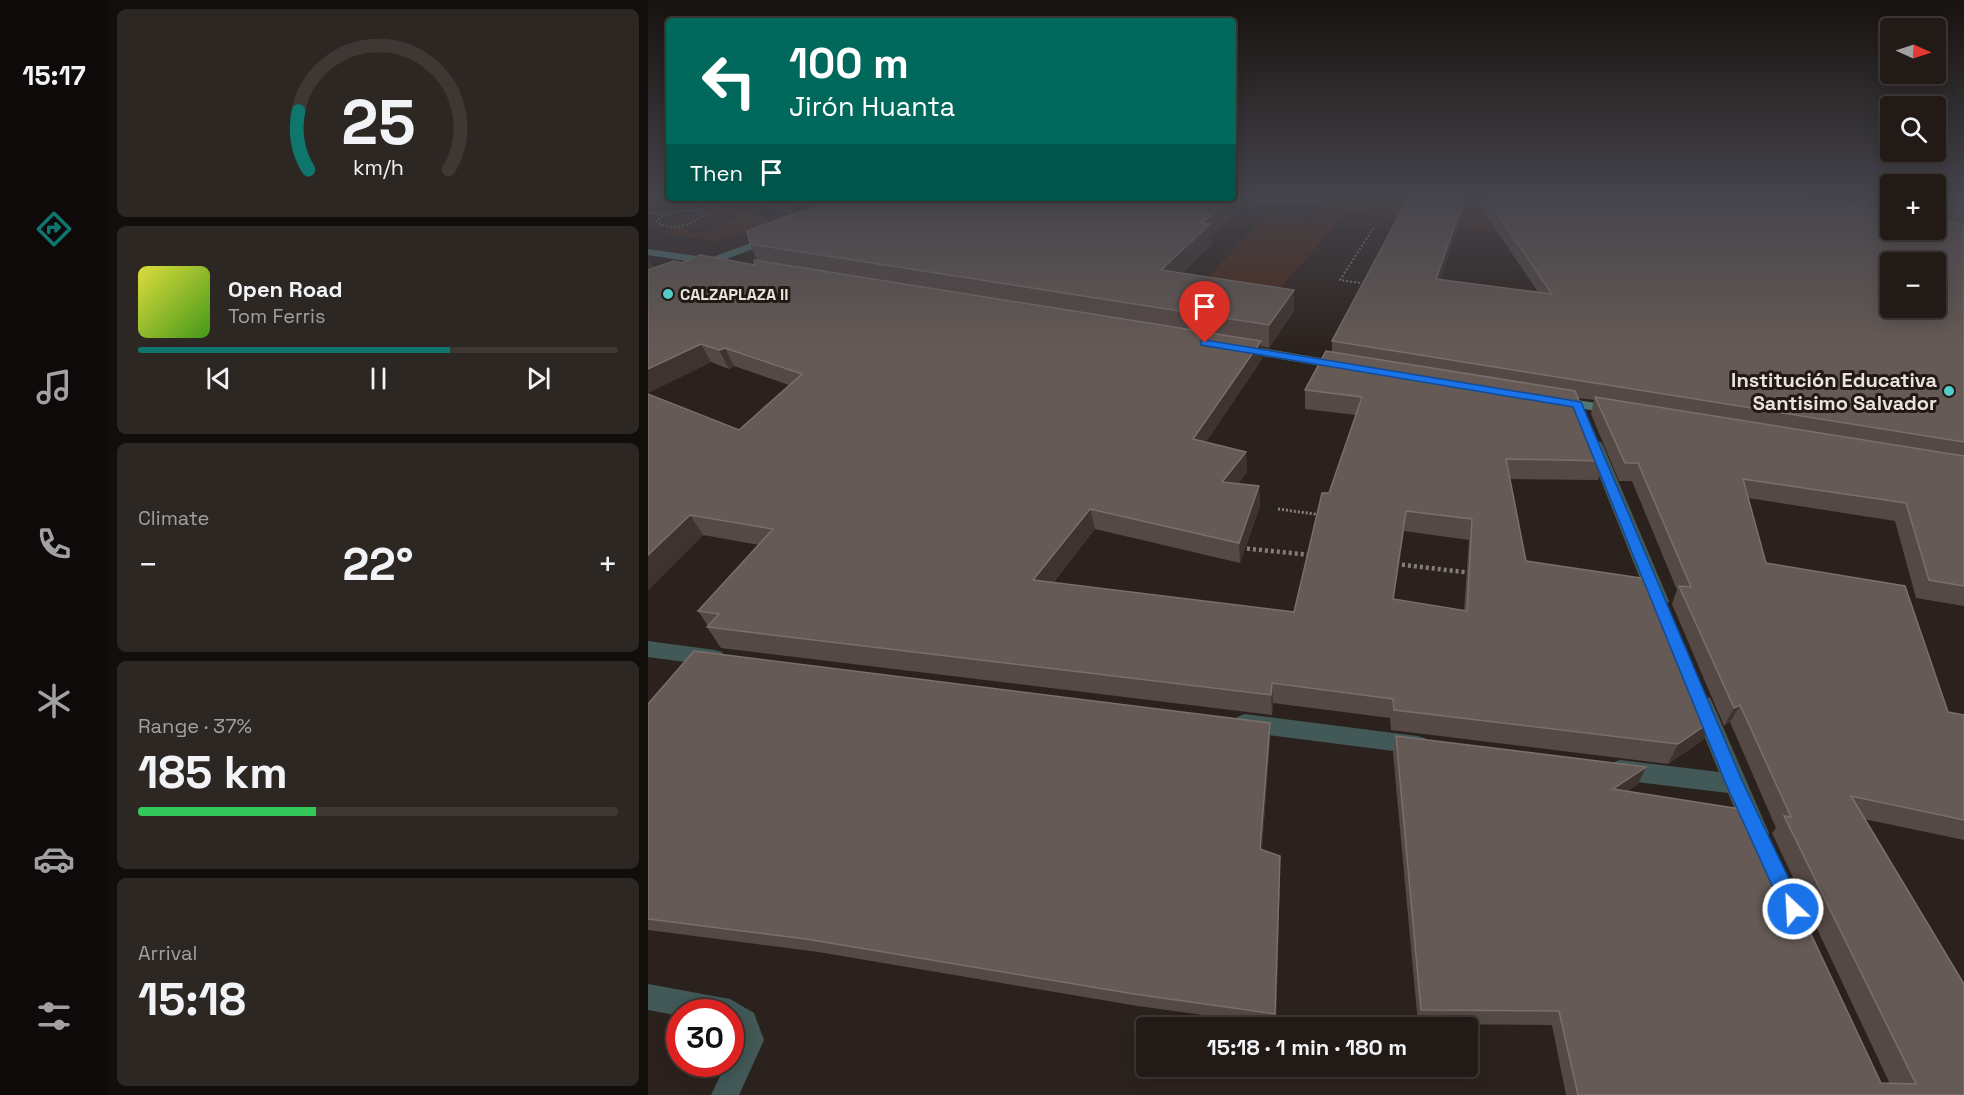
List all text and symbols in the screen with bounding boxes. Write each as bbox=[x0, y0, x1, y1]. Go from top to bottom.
north arrow bbox=[1880, 18, 1946, 84]
map controls bbox=[1880, 18, 1946, 318]
text: 100 m bbox=[789, 37, 909, 90]
icon: left bbox=[690, 42, 768, 120]
text: 15:17 bbox=[22, 58, 86, 93]
text: 25 bbox=[341, 83, 415, 162]
text: Jirón Huanta bbox=[789, 89, 955, 124]
button: search bbox=[1880, 96, 1946, 162]
text: km/h bbox=[352, 154, 404, 181]
icon: arrive bbox=[755, 156, 788, 189]
text: Then bbox=[690, 159, 743, 187]
button: + bbox=[1880, 174, 1946, 240]
icon: directions bbox=[33, 208, 75, 250]
button: − bbox=[1880, 252, 1946, 318]
text: Open Road bbox=[228, 275, 343, 303]
pin bbox=[1179, 281, 1230, 343]
place label: CALZAPLAZA II bbox=[680, 284, 789, 305]
marker: CALZAPLAZA II bbox=[661, 287, 675, 301]
icon: arrive bbox=[1188, 290, 1221, 323]
text: Tom Ferris bbox=[228, 303, 326, 329]
icon: previous bbox=[202, 362, 235, 395]
icon: pause bbox=[362, 362, 395, 395]
icon: next bbox=[522, 362, 555, 395]
icon: music bbox=[33, 366, 75, 408]
place label: Institución Educativa Santisimo Salvador bbox=[1731, 367, 1937, 416]
marker: Institución Educativa Santisimo Salvador bbox=[1942, 384, 1956, 398]
text: Climate bbox=[138, 505, 209, 531]
icon: phone bbox=[33, 523, 75, 565]
text: 22° bbox=[342, 536, 414, 593]
text: − bbox=[138, 544, 158, 586]
text: + bbox=[598, 544, 618, 586]
icon: climate bbox=[33, 680, 75, 722]
text: Range · 37% bbox=[138, 713, 252, 739]
text: 185 km bbox=[138, 744, 288, 801]
icon: car bbox=[33, 838, 75, 880]
position arrow bbox=[1761, 877, 1825, 941]
text: Arrival bbox=[138, 940, 197, 966]
text: 15:18 bbox=[138, 971, 246, 1028]
icon: filters bbox=[33, 995, 75, 1037]
speed limit sign: 30 bbox=[666, 999, 744, 1077]
text: 15:18 · 1 min · 180 m bbox=[1207, 1033, 1407, 1061]

